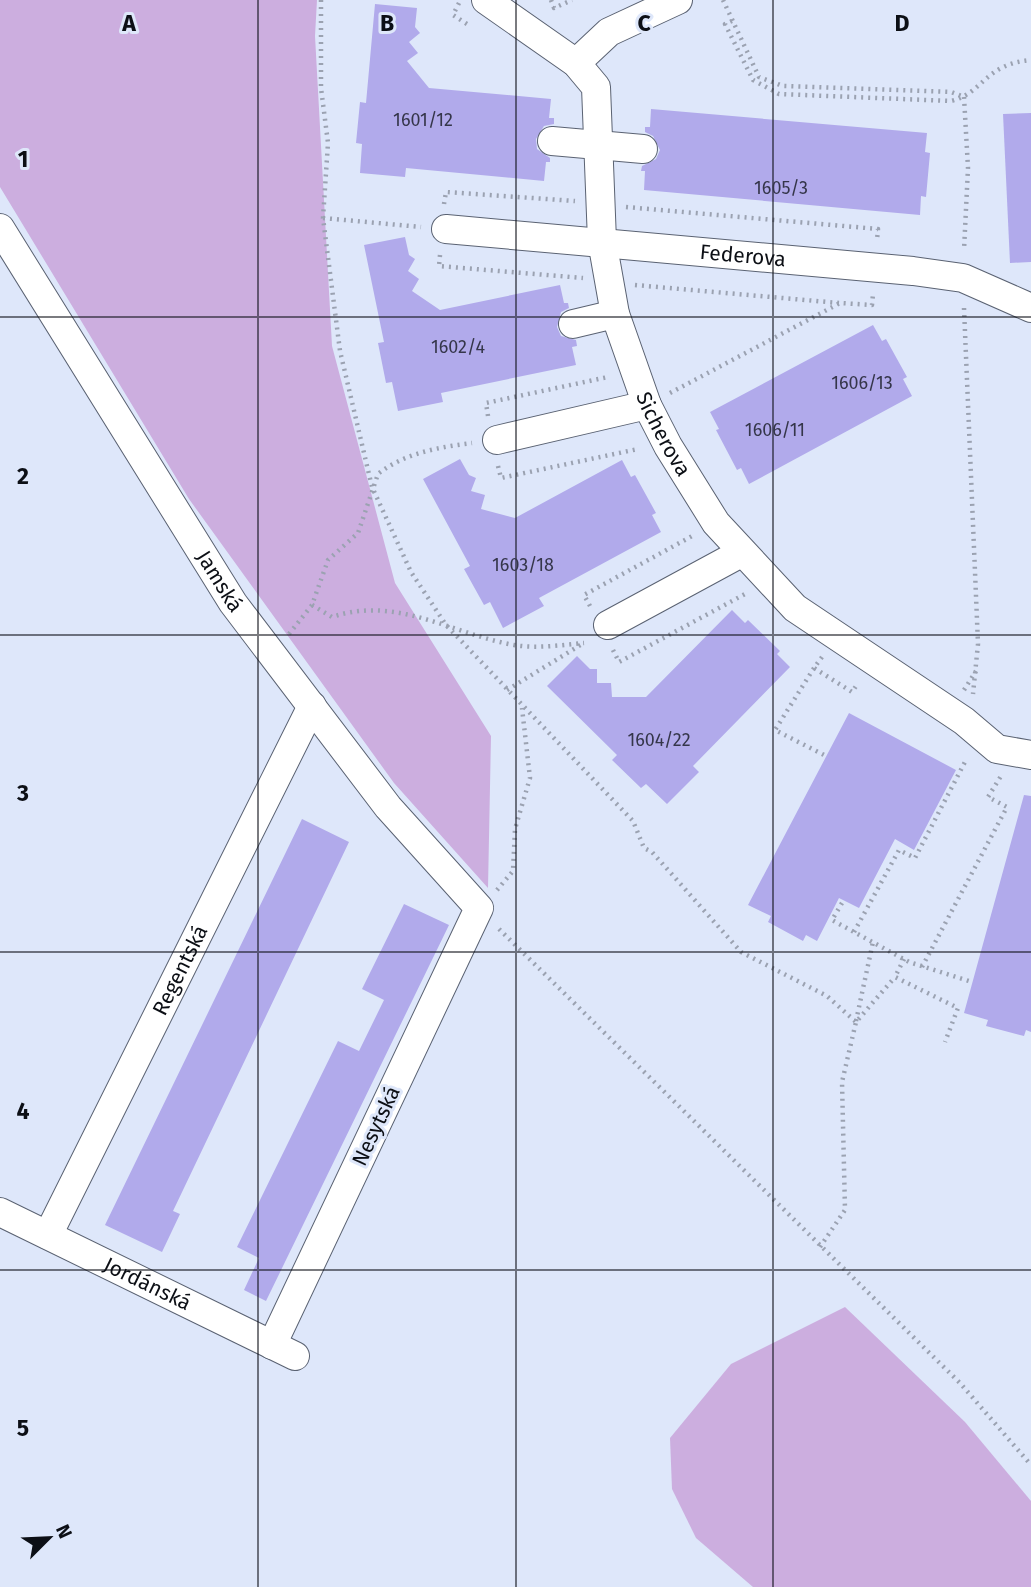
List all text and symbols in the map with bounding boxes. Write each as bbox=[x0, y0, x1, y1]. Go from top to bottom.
text: A bbox=[121, 9, 136, 37]
text: B bbox=[380, 9, 394, 37]
text: C bbox=[637, 9, 651, 37]
text: D bbox=[895, 9, 910, 37]
house number: 1601/12 bbox=[393, 109, 453, 131]
text: 1 bbox=[18, 145, 28, 173]
house number: 1605/3 bbox=[754, 177, 808, 199]
street label: Federova bbox=[699, 239, 787, 272]
house number: 1602/4 bbox=[431, 336, 485, 358]
house number: 1606/13 bbox=[831, 372, 893, 394]
street label: Sicherova bbox=[630, 388, 697, 481]
house number: 1606/11 bbox=[745, 419, 805, 441]
text: 2 bbox=[17, 462, 29, 490]
street label: Jamská bbox=[191, 546, 248, 617]
house number: 1603/18 bbox=[492, 554, 554, 576]
house number: 1604/22 bbox=[627, 729, 691, 751]
text: 3 bbox=[16, 779, 29, 807]
street label: Regentská bbox=[147, 921, 214, 1020]
street label: Nesytská bbox=[346, 1082, 406, 1170]
text: 4 bbox=[17, 1097, 30, 1125]
street label: Jordánská bbox=[99, 1252, 195, 1316]
text: 5 bbox=[17, 1414, 29, 1442]
north arrow bbox=[14, 1503, 84, 1573]
text: N bbox=[51, 1521, 77, 1542]

